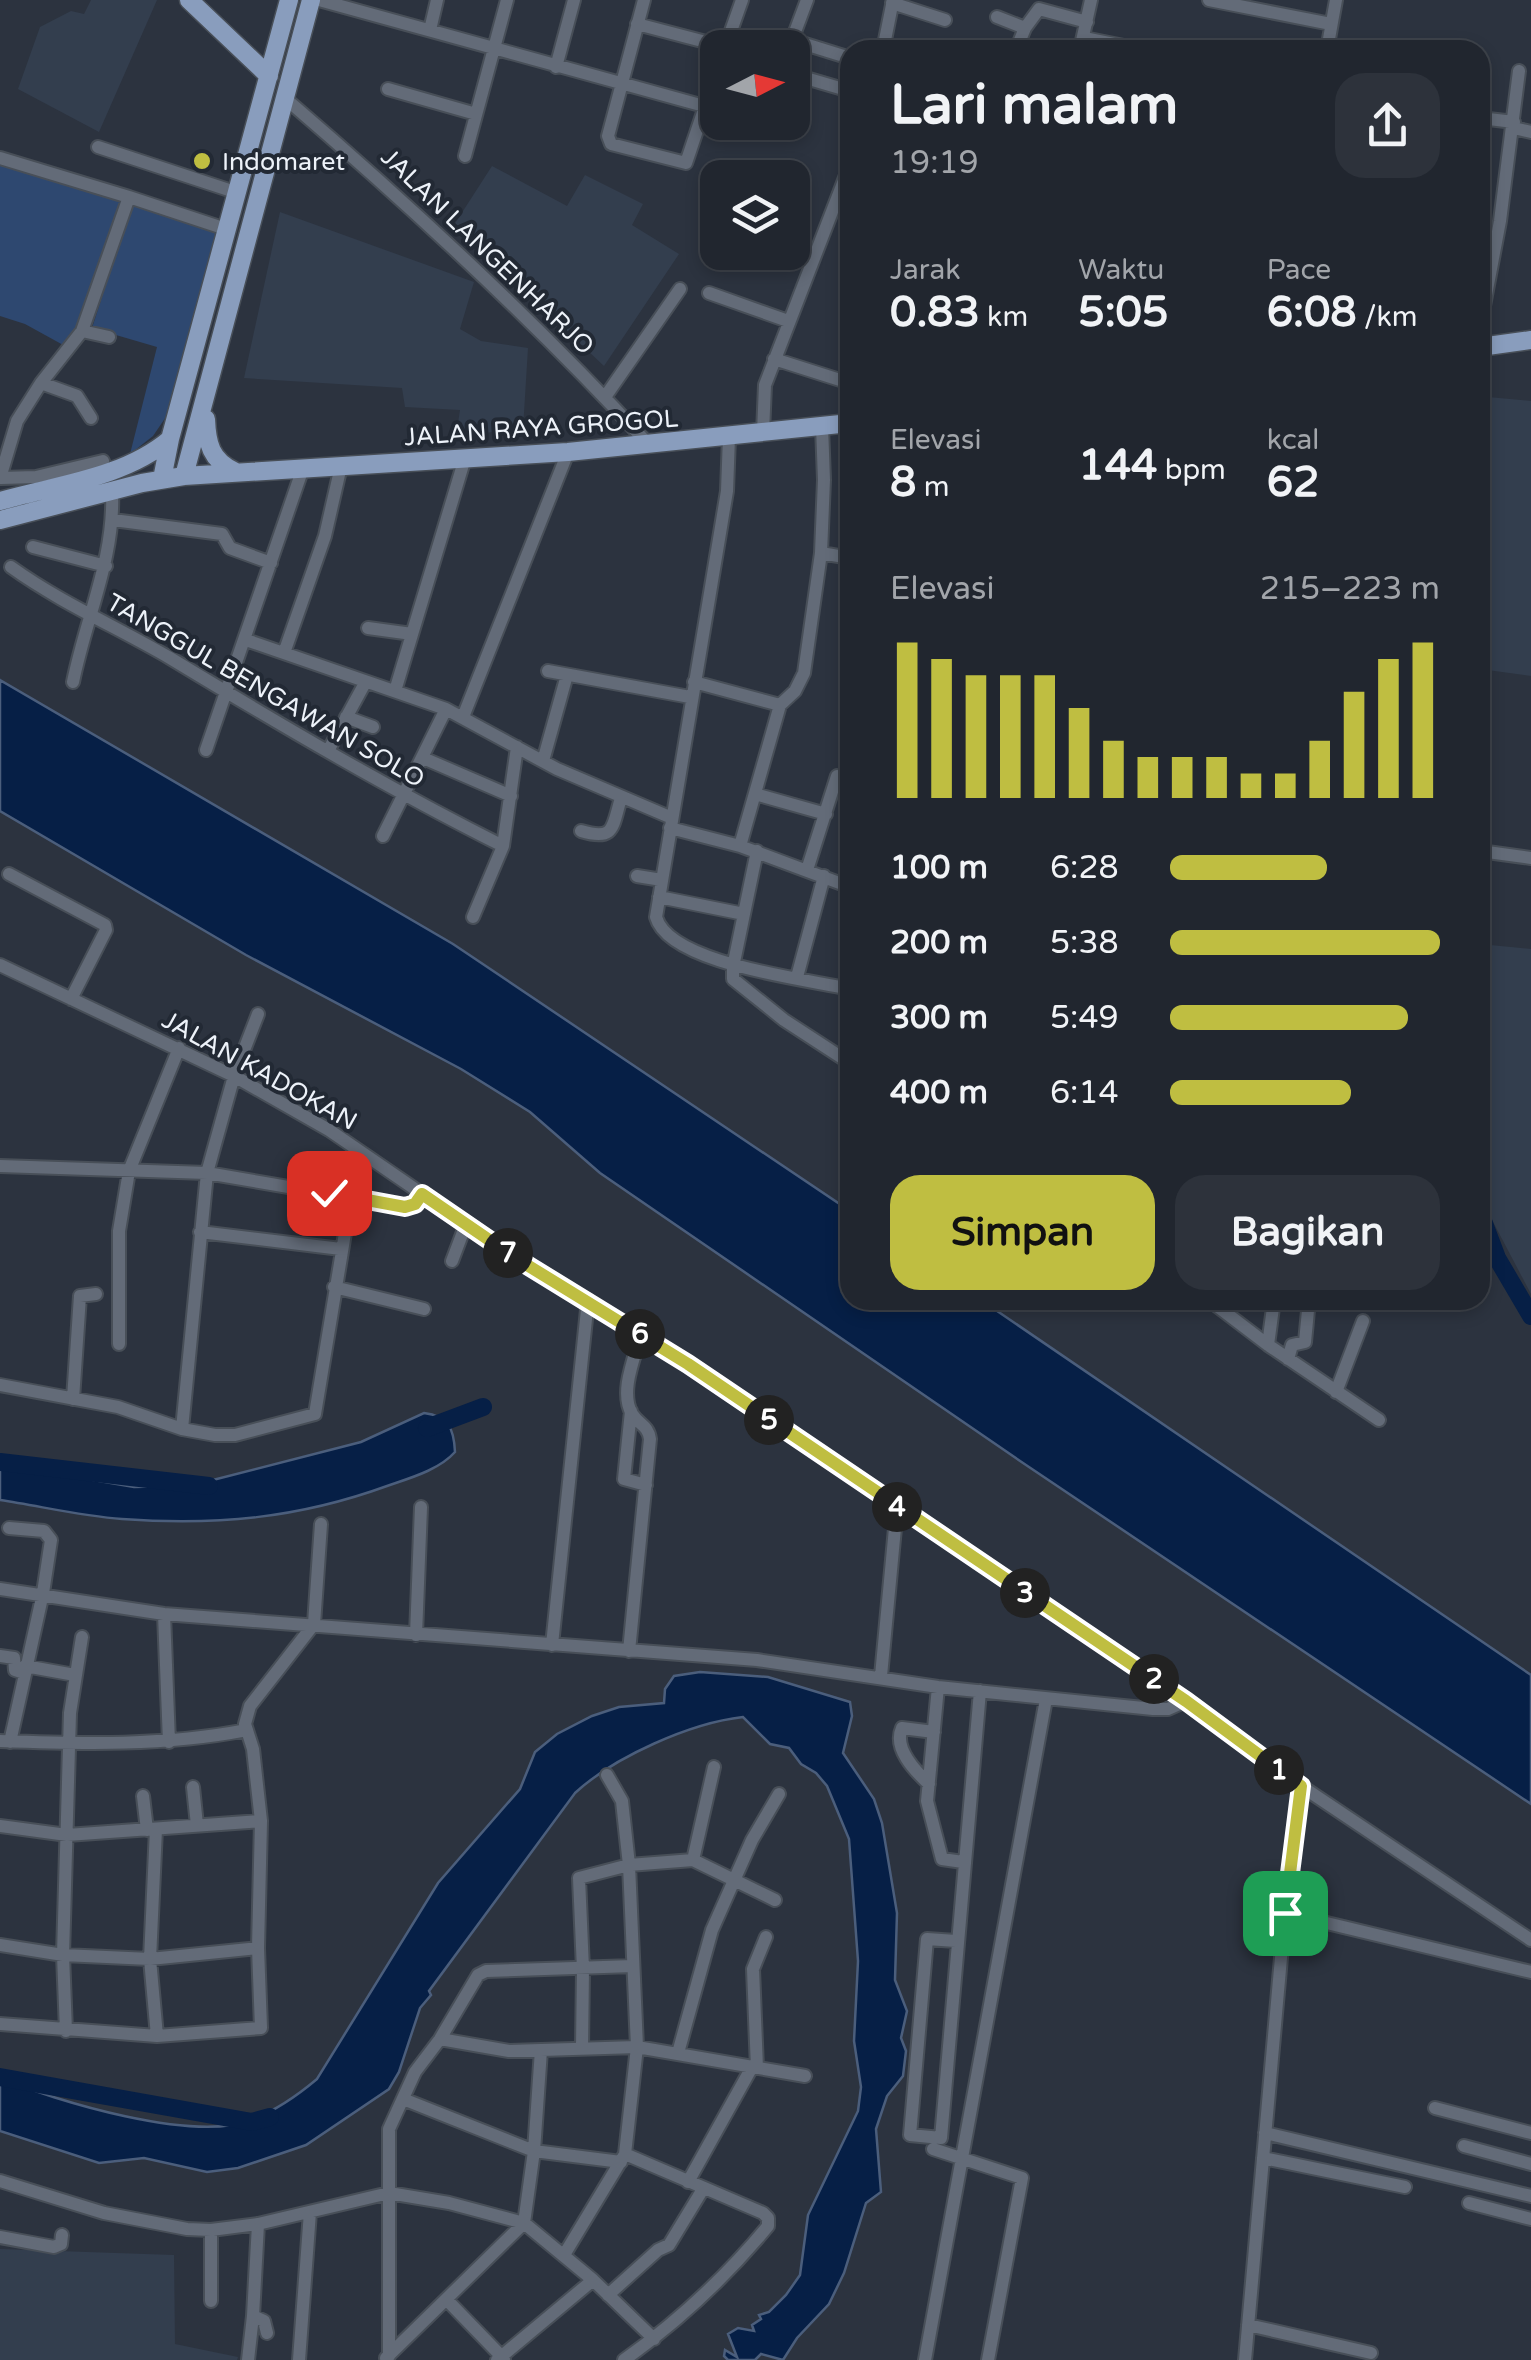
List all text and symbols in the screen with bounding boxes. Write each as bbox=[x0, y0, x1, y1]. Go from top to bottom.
north arrow bbox=[700, 30, 810, 140]
map controls bbox=[700, 30, 810, 270]
text: Lari malam bbox=[890, 73, 1178, 139]
button: share bbox=[1335, 73, 1440, 178]
street label: JALAN LANGENHARJO bbox=[375, 142, 600, 361]
text: 19:19 bbox=[890, 144, 979, 182]
place label: Indomaret bbox=[222, 147, 345, 177]
marker: Indomaret bbox=[191, 150, 213, 172]
button: layers bbox=[700, 160, 810, 270]
text: Jarak bbox=[890, 253, 961, 287]
text: Waktu bbox=[1078, 253, 1164, 287]
text: Pace bbox=[1267, 253, 1331, 287]
text: 0.83 bbox=[890, 287, 980, 338]
text: 5:05 bbox=[1078, 287, 1168, 338]
text: 6:08 bbox=[1267, 287, 1357, 338]
text: km bbox=[980, 300, 1028, 334]
text: /km bbox=[1357, 300, 1417, 334]
street label: JALAN RAYA GROGOL bbox=[403, 403, 680, 453]
text: Elevasi bbox=[890, 423, 981, 457]
text: kcal bbox=[1267, 423, 1319, 457]
text: 144 bbox=[1078, 440, 1157, 491]
text: bpm bbox=[1157, 453, 1226, 487]
text: 8 bbox=[890, 457, 916, 508]
text: 62 bbox=[1267, 457, 1319, 508]
text: m bbox=[916, 470, 949, 504]
text: Elevasi bbox=[890, 570, 994, 608]
text: 215–223 m bbox=[1260, 570, 1440, 608]
street label: TANGGUL BENGAWAN SOLO bbox=[101, 587, 430, 794]
text: 100 m bbox=[890, 849, 988, 887]
text: 6:28 bbox=[1050, 849, 1119, 887]
text: 200 m bbox=[890, 924, 988, 962]
text: 5:38 bbox=[1050, 924, 1119, 962]
text: 300 m bbox=[890, 999, 988, 1037]
text: 5:49 bbox=[1050, 999, 1119, 1037]
street label: JALAN KADOKAN bbox=[157, 1005, 362, 1137]
text: 400 m bbox=[890, 1074, 988, 1112]
text: 6:14 bbox=[1050, 1074, 1119, 1112]
pin bbox=[287, 1151, 372, 1236]
icon: check bbox=[302, 1166, 357, 1221]
button: Simpan bbox=[890, 1175, 1155, 1290]
button: Bagikan bbox=[1175, 1175, 1440, 1290]
pin: 7 bbox=[483, 1228, 533, 1278]
text: 7 bbox=[499, 1236, 517, 1270]
pin: 6 bbox=[615, 1309, 665, 1359]
text: 6 bbox=[631, 1317, 649, 1351]
pin: 5 bbox=[744, 1395, 794, 1445]
text: 5 bbox=[760, 1403, 778, 1437]
pin: 4 bbox=[872, 1482, 922, 1532]
text: 4 bbox=[888, 1490, 906, 1524]
pin: 3 bbox=[1000, 1568, 1050, 1618]
text: 3 bbox=[1016, 1576, 1034, 1610]
pin: 2 bbox=[1129, 1654, 1179, 1704]
text: 2 bbox=[1145, 1662, 1163, 1696]
pin: 1 bbox=[1254, 1745, 1304, 1795]
text: 1 bbox=[1270, 1753, 1288, 1787]
pin bbox=[1243, 1871, 1328, 1956]
icon: arrive bbox=[1258, 1886, 1313, 1941]

